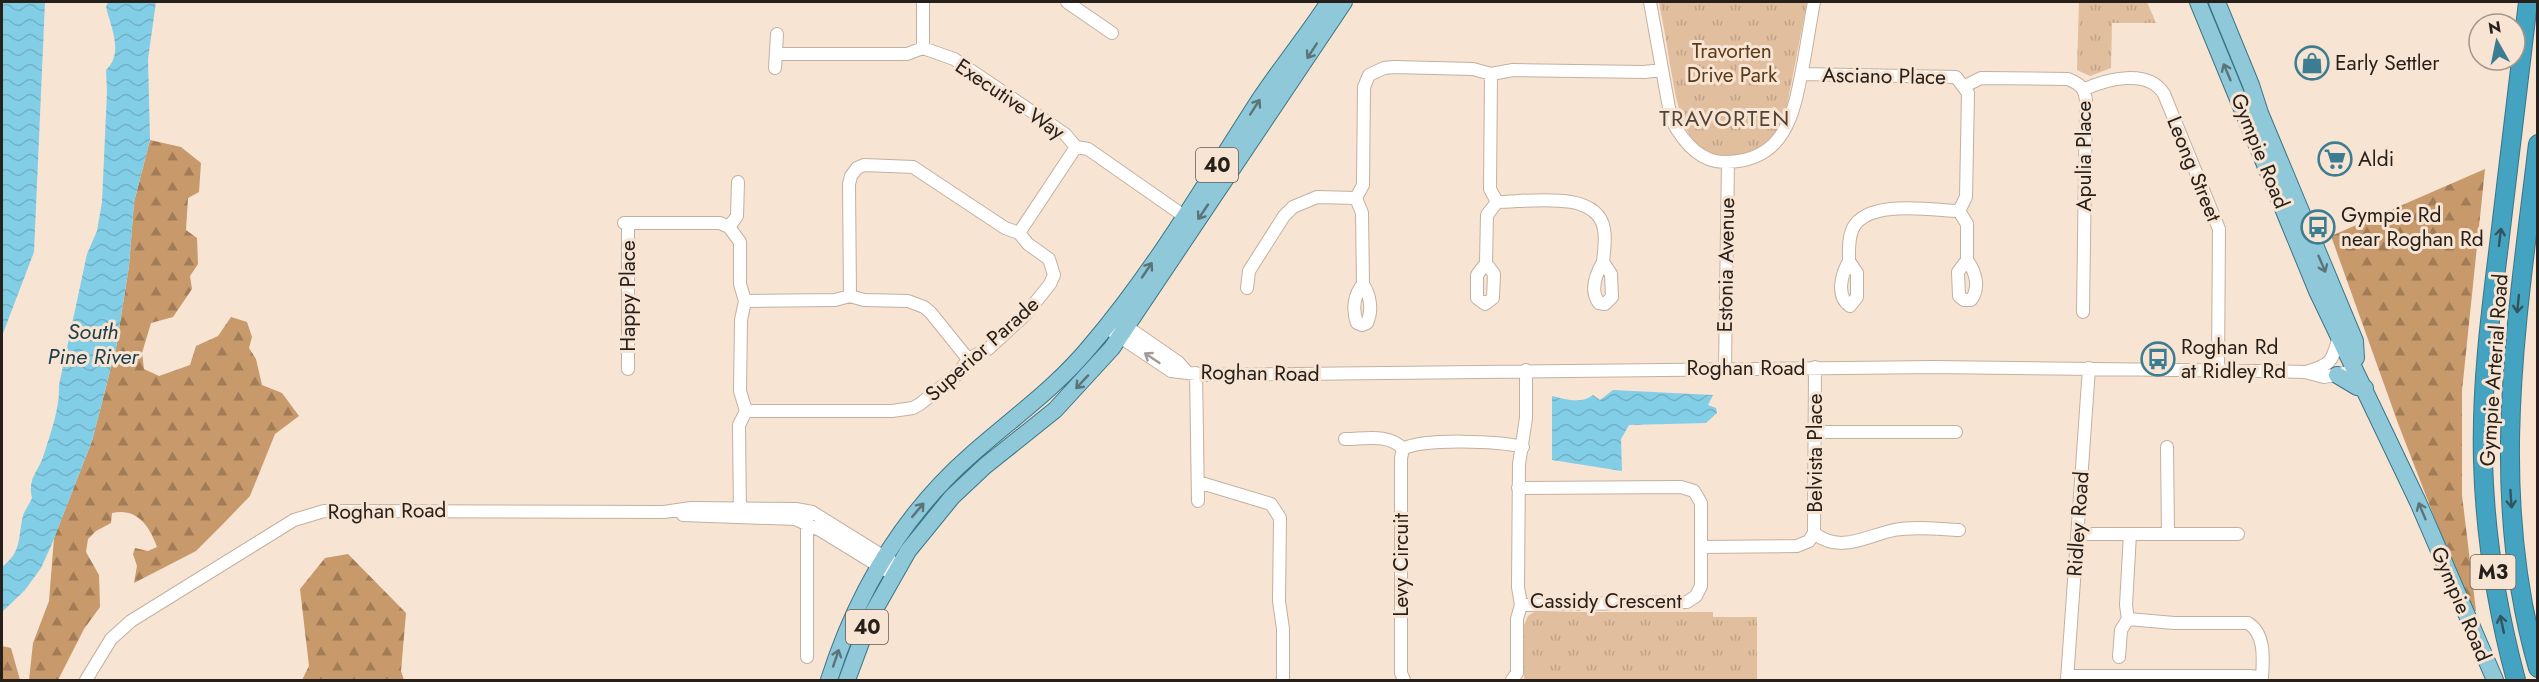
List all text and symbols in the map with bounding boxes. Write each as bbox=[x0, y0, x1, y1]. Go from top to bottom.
north arrow bbox=[2467, 12, 2527, 72]
text: N bbox=[2487, 15, 2503, 40]
park label: Travorten Drive Park bbox=[1687, 36, 1778, 90]
one-way arrow bbox=[1306, 42, 1318, 58]
shop icon: Early Settler bbox=[2294, 45, 2330, 81]
place label: Early Settler bbox=[2335, 48, 2440, 78]
street label: Executive Way bbox=[949, 51, 1071, 147]
street label: Asciano Place bbox=[1822, 60, 1946, 92]
one-way arrow bbox=[2221, 64, 2232, 82]
street label: Gympie Road bbox=[2223, 89, 2297, 213]
one-way arrow bbox=[1249, 99, 1261, 116]
street label: Apulia Place bbox=[2069, 100, 2099, 211]
district label: TRAVORTEN bbox=[1659, 102, 1791, 134]
street label: Leong Street bbox=[2159, 112, 2229, 226]
supermarket icon: Aldi bbox=[2317, 141, 2353, 177]
place label: Aldi bbox=[2358, 144, 2394, 174]
road number: 40 bbox=[1196, 148, 1238, 182]
street label: Estonia Avenue bbox=[1710, 197, 1742, 333]
place label: Gympie Rd near Roghan Rd bbox=[2341, 200, 2484, 254]
one-way arrow bbox=[1197, 204, 1209, 220]
bus stop icon: Gympie Rd near Roghan Rd bbox=[2300, 209, 2336, 245]
one-way arrow bbox=[2495, 227, 2506, 247]
street label: Happy Place bbox=[613, 240, 643, 352]
one-way arrow bbox=[2317, 254, 2328, 272]
one-way arrow bbox=[1141, 261, 1154, 278]
street label: Gympie Arterial Road bbox=[2472, 273, 2516, 467]
street label: Superior Parade bbox=[918, 290, 1046, 408]
one-way arrow bbox=[2512, 294, 2523, 314]
water label: South Pine River bbox=[48, 315, 140, 372]
place label: Roghan Rd at Ridley Rd bbox=[2181, 332, 2286, 386]
bus stop icon: Roghan Rd at Ridley Rd bbox=[2140, 341, 2176, 377]
one-way arrow bbox=[1144, 352, 1161, 364]
street label: Roghan Road bbox=[1687, 353, 1805, 383]
street label: Roghan Road bbox=[1200, 357, 1320, 389]
one-way arrow bbox=[1075, 374, 1089, 389]
street label: Belvista Place bbox=[1800, 393, 1830, 513]
street label: Ridley Road bbox=[2059, 470, 2097, 578]
one-way arrow bbox=[2506, 489, 2517, 509]
street label: Roghan Road bbox=[327, 495, 447, 527]
one-way arrow bbox=[911, 502, 924, 518]
one-way arrow bbox=[2416, 502, 2427, 521]
street label: Levy Circuit bbox=[1386, 513, 1416, 617]
street label: Gympie Road bbox=[2423, 542, 2499, 666]
road number: M3 bbox=[2470, 555, 2516, 589]
street label: Cassidy Crescent bbox=[1530, 586, 1682, 616]
road number: 40 bbox=[846, 610, 888, 644]
one-way arrow bbox=[2496, 614, 2507, 634]
one-way arrow bbox=[832, 649, 843, 668]

